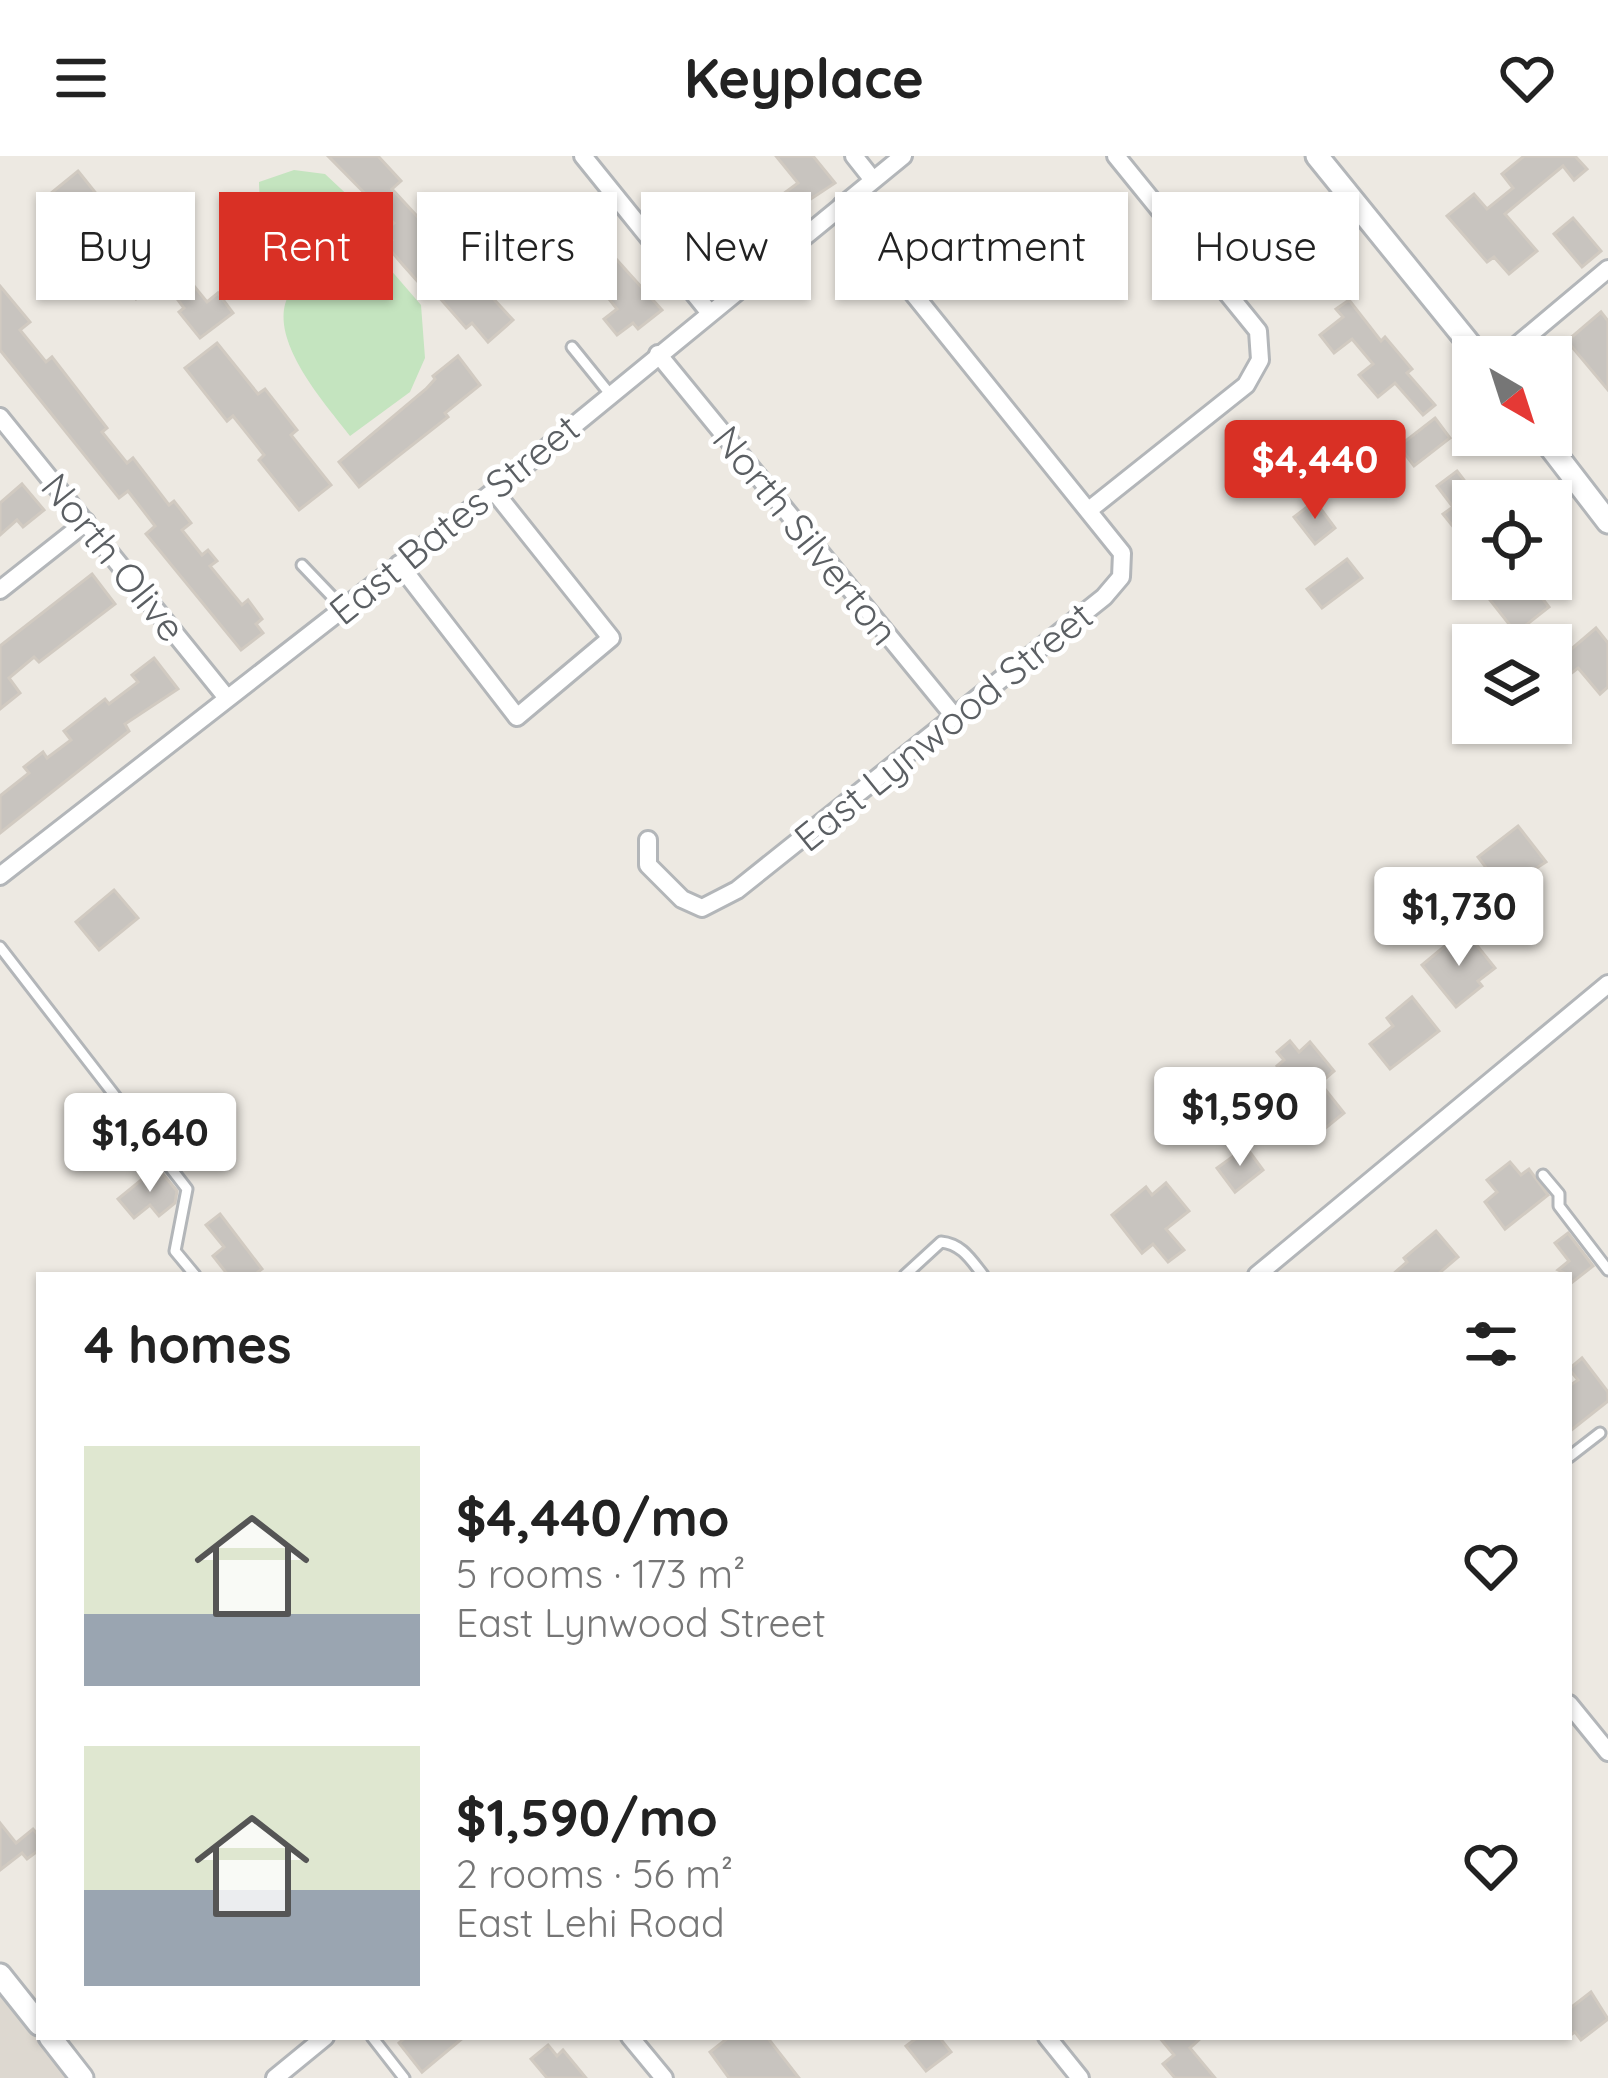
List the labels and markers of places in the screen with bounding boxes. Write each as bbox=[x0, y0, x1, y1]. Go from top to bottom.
pin: $4,440 bbox=[1217, 420, 1413, 522]
pin: $1,730 bbox=[1361, 867, 1557, 969]
pin: $1,590 bbox=[1142, 1067, 1338, 1169]
pin: $1,640 bbox=[52, 1093, 248, 1195]

